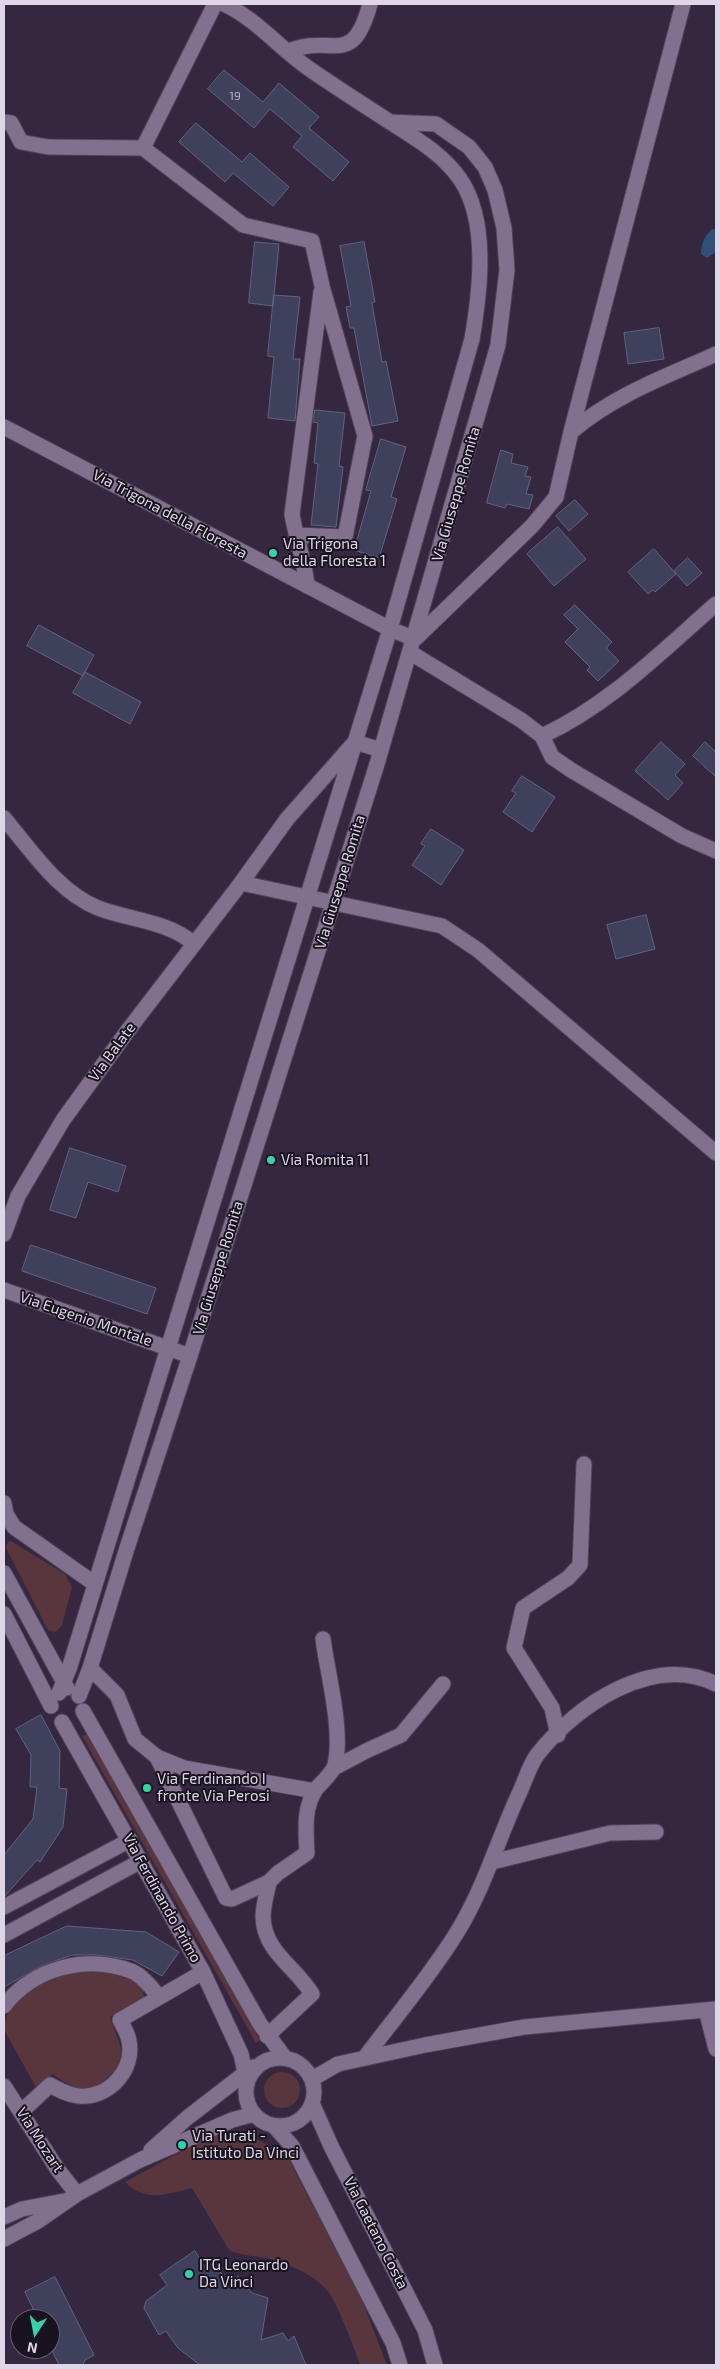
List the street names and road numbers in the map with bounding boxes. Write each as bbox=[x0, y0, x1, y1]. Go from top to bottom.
street label: Via Giuseppe Romita bbox=[428, 425, 484, 563]
street label: Via Trigona della Floresta bbox=[90, 466, 250, 562]
street label: Via Giuseppe Romita bbox=[311, 813, 369, 951]
street label: Via Balate bbox=[85, 1019, 139, 1085]
street label: Via Giuseppe Romita bbox=[189, 1199, 247, 1337]
street label: Via Eugenio Montale bbox=[17, 1288, 155, 1350]
street label: Via Ferdinando Primo bbox=[119, 1830, 205, 1966]
street label: Via Mozart bbox=[12, 2104, 68, 2176]
street label: Via Gaetano Costa bbox=[340, 2174, 412, 2292]

